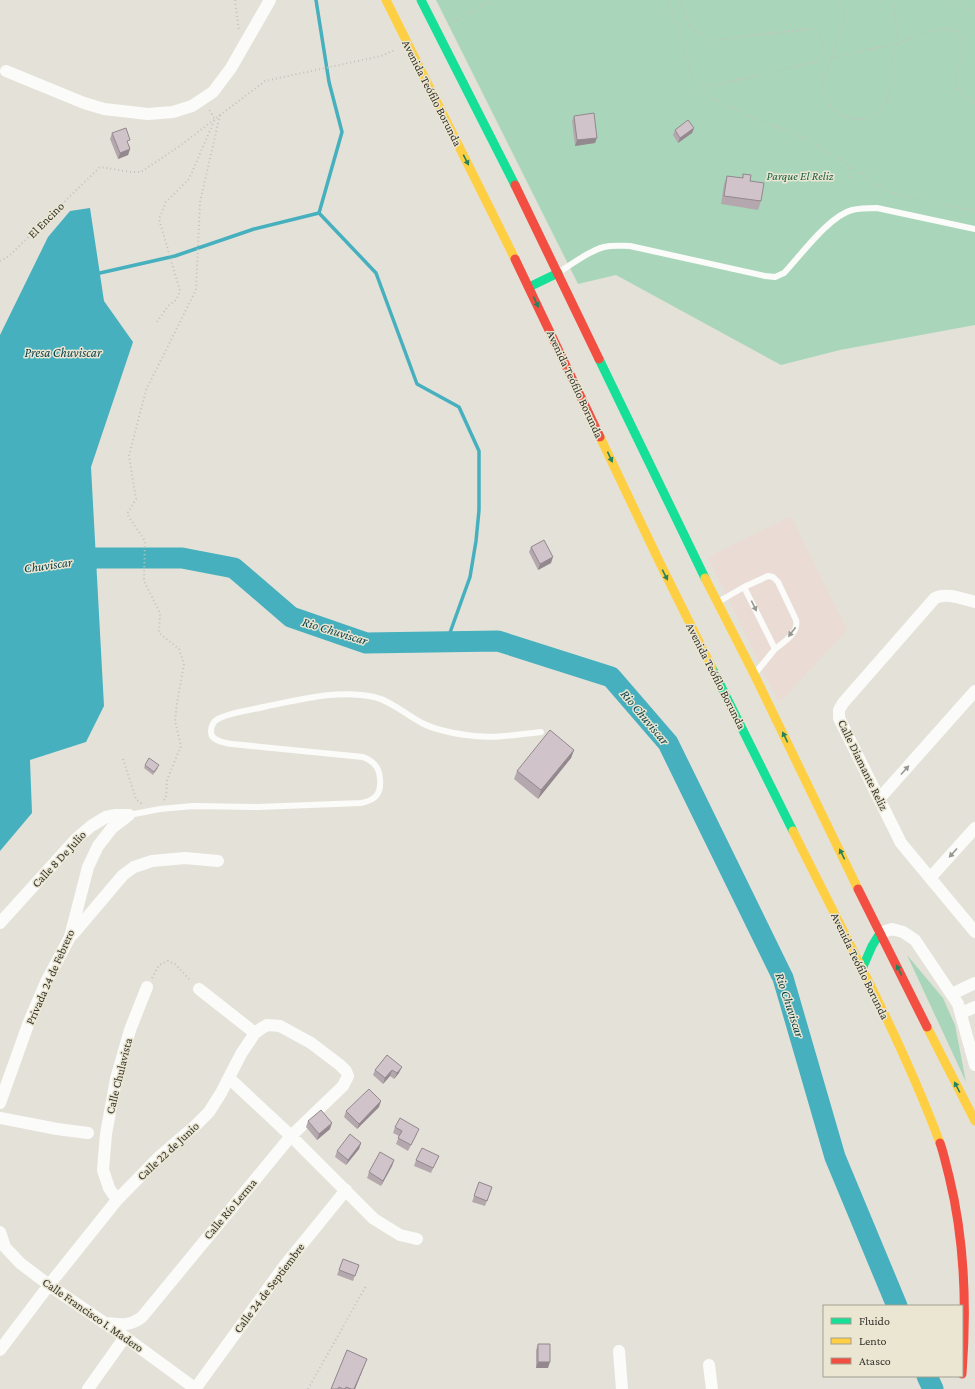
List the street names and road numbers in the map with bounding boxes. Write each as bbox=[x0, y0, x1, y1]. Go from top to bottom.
street label: Avenida Teófilo Borunda bbox=[399, 37, 465, 149]
street label: El Encino bbox=[25, 199, 67, 241]
street label: Avenida Teófilo Borunda bbox=[544, 328, 606, 441]
street label: Avenida Teófilo Borunda bbox=[683, 620, 749, 732]
street label: Calle Diamante Reliz bbox=[835, 717, 891, 813]
street label: Calle 8 De Julio bbox=[29, 828, 89, 890]
street label: Avenida Teófilo Borunda bbox=[828, 910, 892, 1022]
street label: Privada 24 de Febrero bbox=[23, 927, 77, 1027]
street label: Calle Chulavista bbox=[103, 1036, 135, 1115]
street label: Calle 22 de Junio bbox=[134, 1119, 202, 1183]
street label: Calle Río Lerma bbox=[200, 1175, 260, 1242]
street label: Calle 24 de Septiembre bbox=[231, 1240, 307, 1336]
street label: Calle Francisco I. Madero bbox=[40, 1275, 146, 1355]

